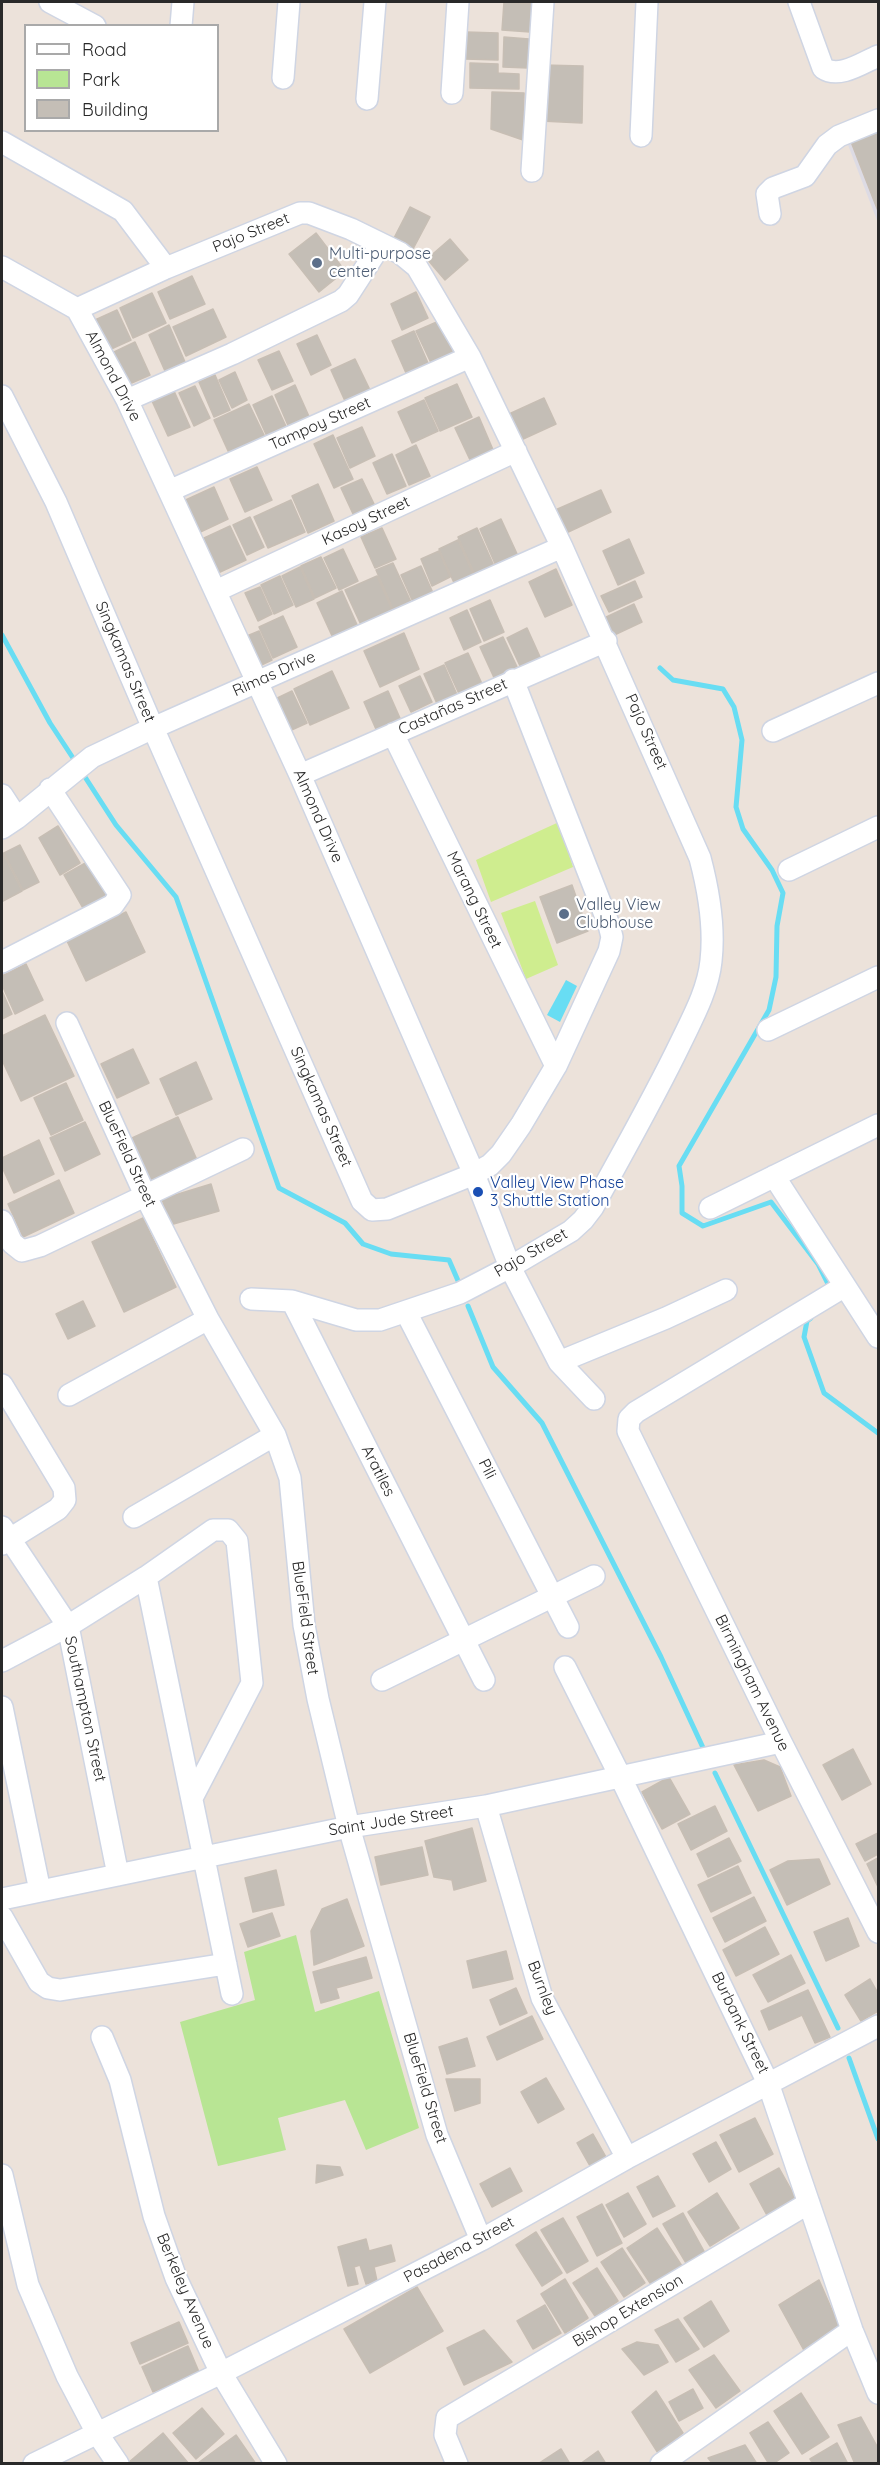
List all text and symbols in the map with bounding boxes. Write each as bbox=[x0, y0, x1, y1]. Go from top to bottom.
legend bbox=[24, 24, 219, 132]
text: Road bbox=[82, 38, 127, 61]
text: Park bbox=[82, 68, 120, 91]
text: Building bbox=[82, 98, 148, 121]
street label: Pajo Street bbox=[210, 209, 292, 257]
place label: Multi-purpose center bbox=[329, 244, 431, 282]
marker: Multi-purpose center bbox=[310, 256, 324, 270]
street label: Almond Drive bbox=[81, 327, 145, 425]
street label: Tampoy Street bbox=[266, 393, 374, 455]
street label: Kasoy Street bbox=[319, 492, 413, 550]
street label: Singkamas Street bbox=[91, 599, 159, 725]
street label: Rimas Drive bbox=[230, 647, 318, 701]
street label: Castañas Street bbox=[396, 674, 510, 740]
street label: Pajo Street bbox=[621, 691, 671, 773]
street label: Almond Drive bbox=[289, 766, 347, 866]
street label: Marang Street bbox=[442, 848, 506, 952]
place label: Valley View Clubhouse bbox=[576, 895, 661, 933]
marker: Valley View Clubhouse bbox=[557, 907, 571, 921]
street label: Singkamas Street bbox=[286, 1044, 356, 1170]
street label: BlueField Street bbox=[94, 1098, 160, 1210]
place label: Valley View Phase 3 Shuttle Station bbox=[490, 1173, 624, 1211]
marker: Valley View Phase 3 Shuttle Station bbox=[471, 1185, 485, 1199]
street label: Pajo Street bbox=[491, 1224, 571, 1282]
street label: Aratiles bbox=[357, 1442, 399, 1500]
street label: Pili bbox=[474, 1456, 500, 1482]
street label: BlueField Street bbox=[287, 1560, 323, 1676]
street label: Birmingham Avenue bbox=[711, 1612, 793, 1754]
street label: Southampton Street bbox=[60, 1634, 110, 1784]
street label: Saint Jude Street bbox=[327, 1802, 455, 1840]
street label: Burnley bbox=[523, 1958, 561, 2018]
street label: Burbank Street bbox=[707, 1969, 773, 2077]
street label: BlueField Street bbox=[399, 2030, 451, 2146]
street label: Pasadena Street bbox=[401, 2213, 517, 2287]
street label: Berkeley Avenue bbox=[152, 2230, 218, 2352]
street label: Bishop Extension bbox=[569, 2271, 687, 2351]

